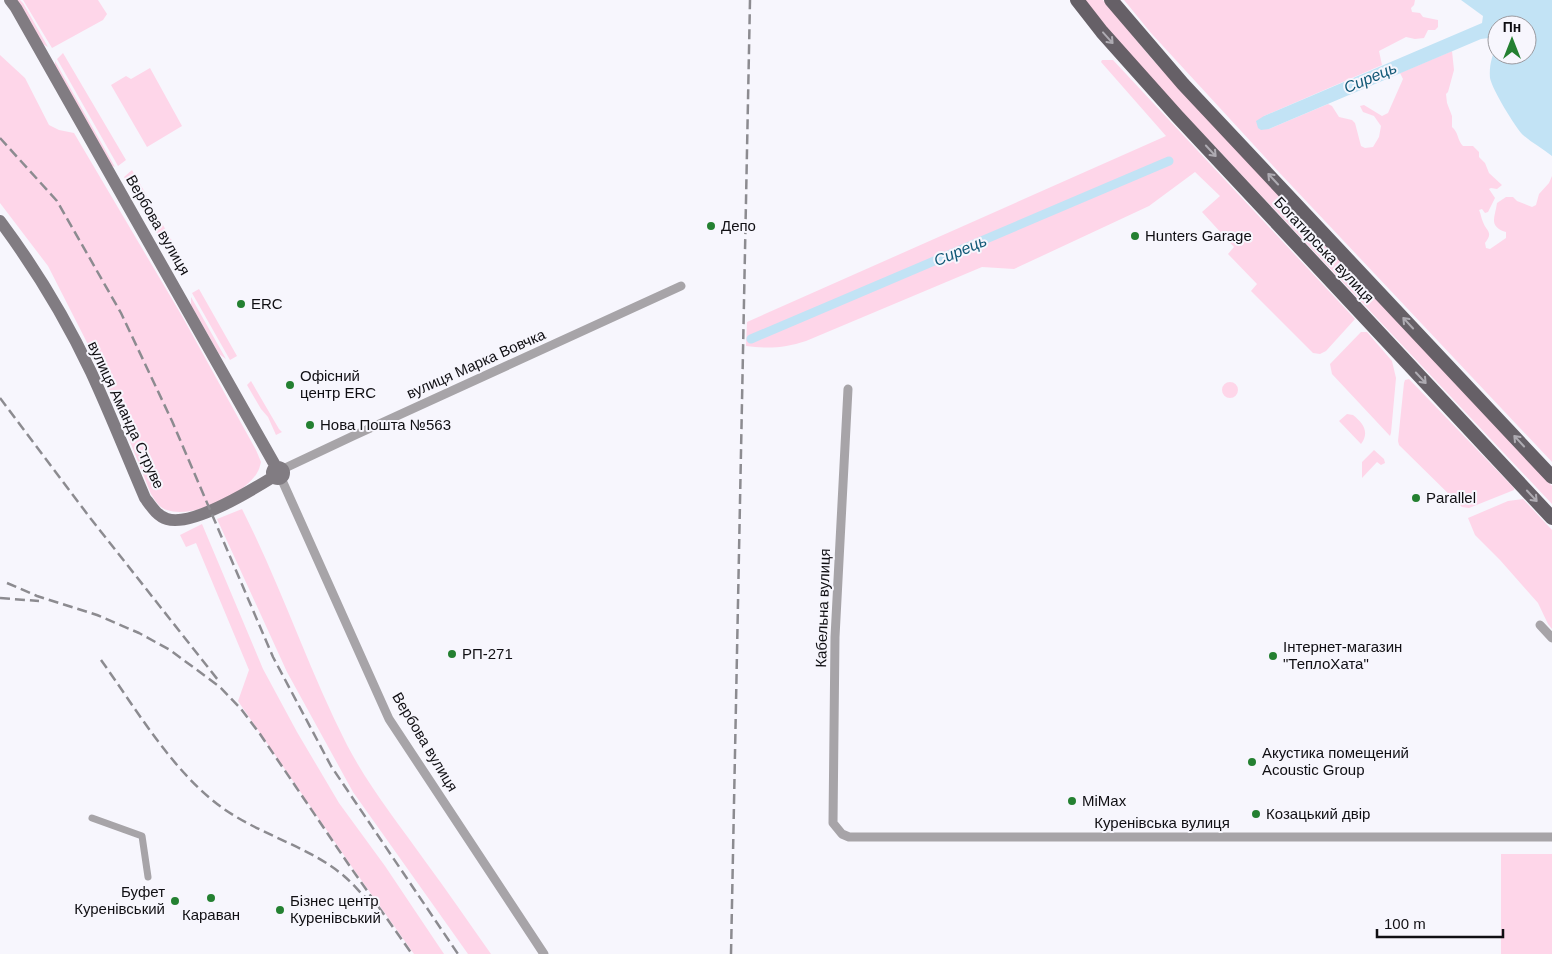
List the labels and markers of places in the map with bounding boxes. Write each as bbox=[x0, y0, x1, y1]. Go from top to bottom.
place label: Депо bbox=[721, 217, 756, 234]
marker: Депо bbox=[705, 220, 717, 232]
place label: Hunters Garage bbox=[1145, 227, 1252, 244]
marker: Hunters Garage bbox=[1129, 230, 1141, 242]
place label: ERC bbox=[251, 295, 283, 312]
marker: ERC bbox=[235, 298, 247, 310]
place label: Офісний центр ERC bbox=[300, 367, 376, 401]
marker: Офісний центр ERC bbox=[284, 379, 296, 391]
place label: Нова Пошта №563 bbox=[320, 416, 451, 433]
marker: Нова Пошта №563 bbox=[304, 419, 316, 431]
place label: Parallel bbox=[1426, 489, 1476, 506]
marker: Parallel bbox=[1410, 492, 1422, 504]
place label: Інтернет-магазин "ТеплоХата" bbox=[1283, 638, 1402, 672]
place label: РП-271 bbox=[462, 645, 513, 662]
marker: РП-271 bbox=[446, 648, 458, 660]
marker: Інтернет-магазин "ТеплоХата" bbox=[1267, 650, 1279, 662]
place label: Акустика помещений Acoustic Group bbox=[1262, 744, 1409, 778]
marker: Акустика помещений Acoustic Group bbox=[1246, 756, 1258, 768]
place label: MiMax bbox=[1082, 792, 1127, 809]
marker: MiMax bbox=[1066, 795, 1078, 807]
place label: Козацький двір bbox=[1266, 805, 1370, 822]
marker: Козацький двір bbox=[1250, 808, 1262, 820]
place label: Буфет Куренівський bbox=[74, 883, 165, 917]
marker: Караван bbox=[205, 892, 217, 904]
place label: Бізнес центр Куренівський bbox=[290, 892, 381, 926]
marker: Буфет Куренівський bbox=[169, 895, 181, 907]
marker: Бізнес центр Куренівський bbox=[274, 904, 286, 916]
place label: Караван bbox=[182, 906, 240, 923]

